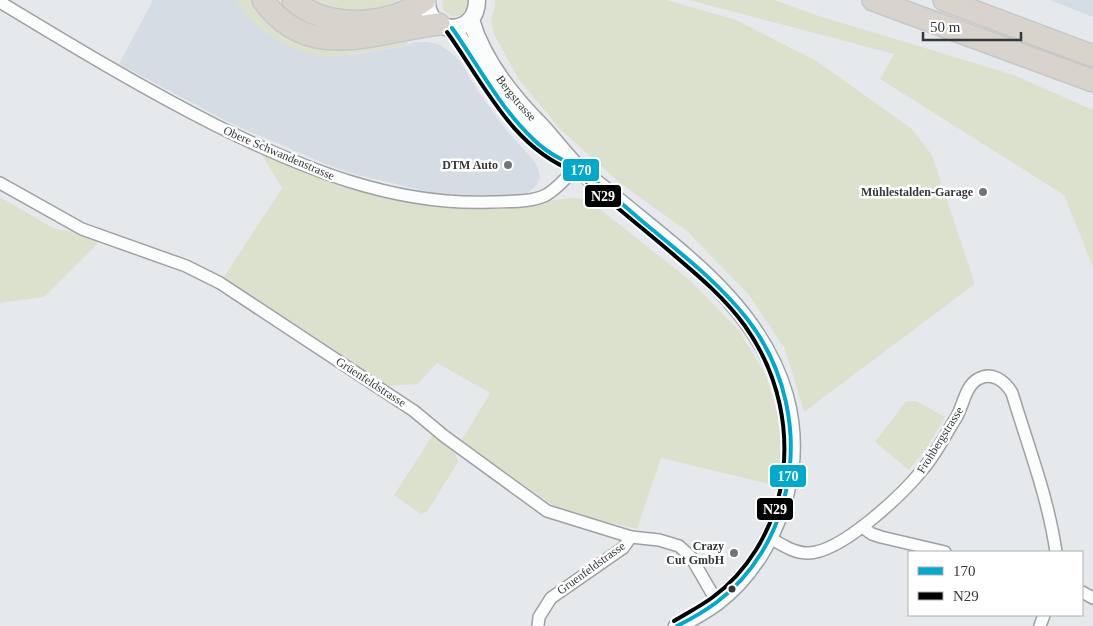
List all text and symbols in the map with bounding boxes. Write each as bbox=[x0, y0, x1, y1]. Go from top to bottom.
scale bar bbox=[923, 10, 1020, 42]
text: 50 m bbox=[930, 19, 961, 35]
street label: Bergstrasse bbox=[493, 73, 539, 124]
street label: Obere Schwandenstrasse bbox=[221, 123, 337, 183]
place label: DTM Auto bbox=[442, 158, 498, 172]
line badge: 170 bbox=[562, 158, 600, 182]
marker: DTM Auto bbox=[502, 159, 514, 171]
text: 170 bbox=[571, 163, 592, 178]
line badge: N29 bbox=[584, 184, 622, 208]
place label: Mühlestalden-Garage bbox=[861, 185, 974, 199]
marker: Mühlestalden-Garage bbox=[977, 186, 989, 198]
text: N29 bbox=[591, 189, 615, 204]
street label: Grüenfeldstrasse bbox=[333, 354, 409, 410]
street label: Frohbergstrasse bbox=[914, 404, 966, 476]
line badge: 170 bbox=[769, 464, 807, 488]
text: 170 bbox=[778, 469, 799, 484]
line badge: N29 bbox=[756, 497, 794, 521]
text: N29 bbox=[763, 502, 787, 517]
street label: Gruenfeldstrasse bbox=[554, 539, 628, 597]
place label: Crazy Cut GmbH bbox=[666, 539, 725, 567]
marker: Crazy Cut GmbH bbox=[728, 547, 740, 559]
legend bbox=[908, 551, 1083, 616]
text: 170 bbox=[953, 563, 976, 579]
unlabelled marker bbox=[727, 584, 737, 594]
text: N29 bbox=[953, 588, 979, 604]

